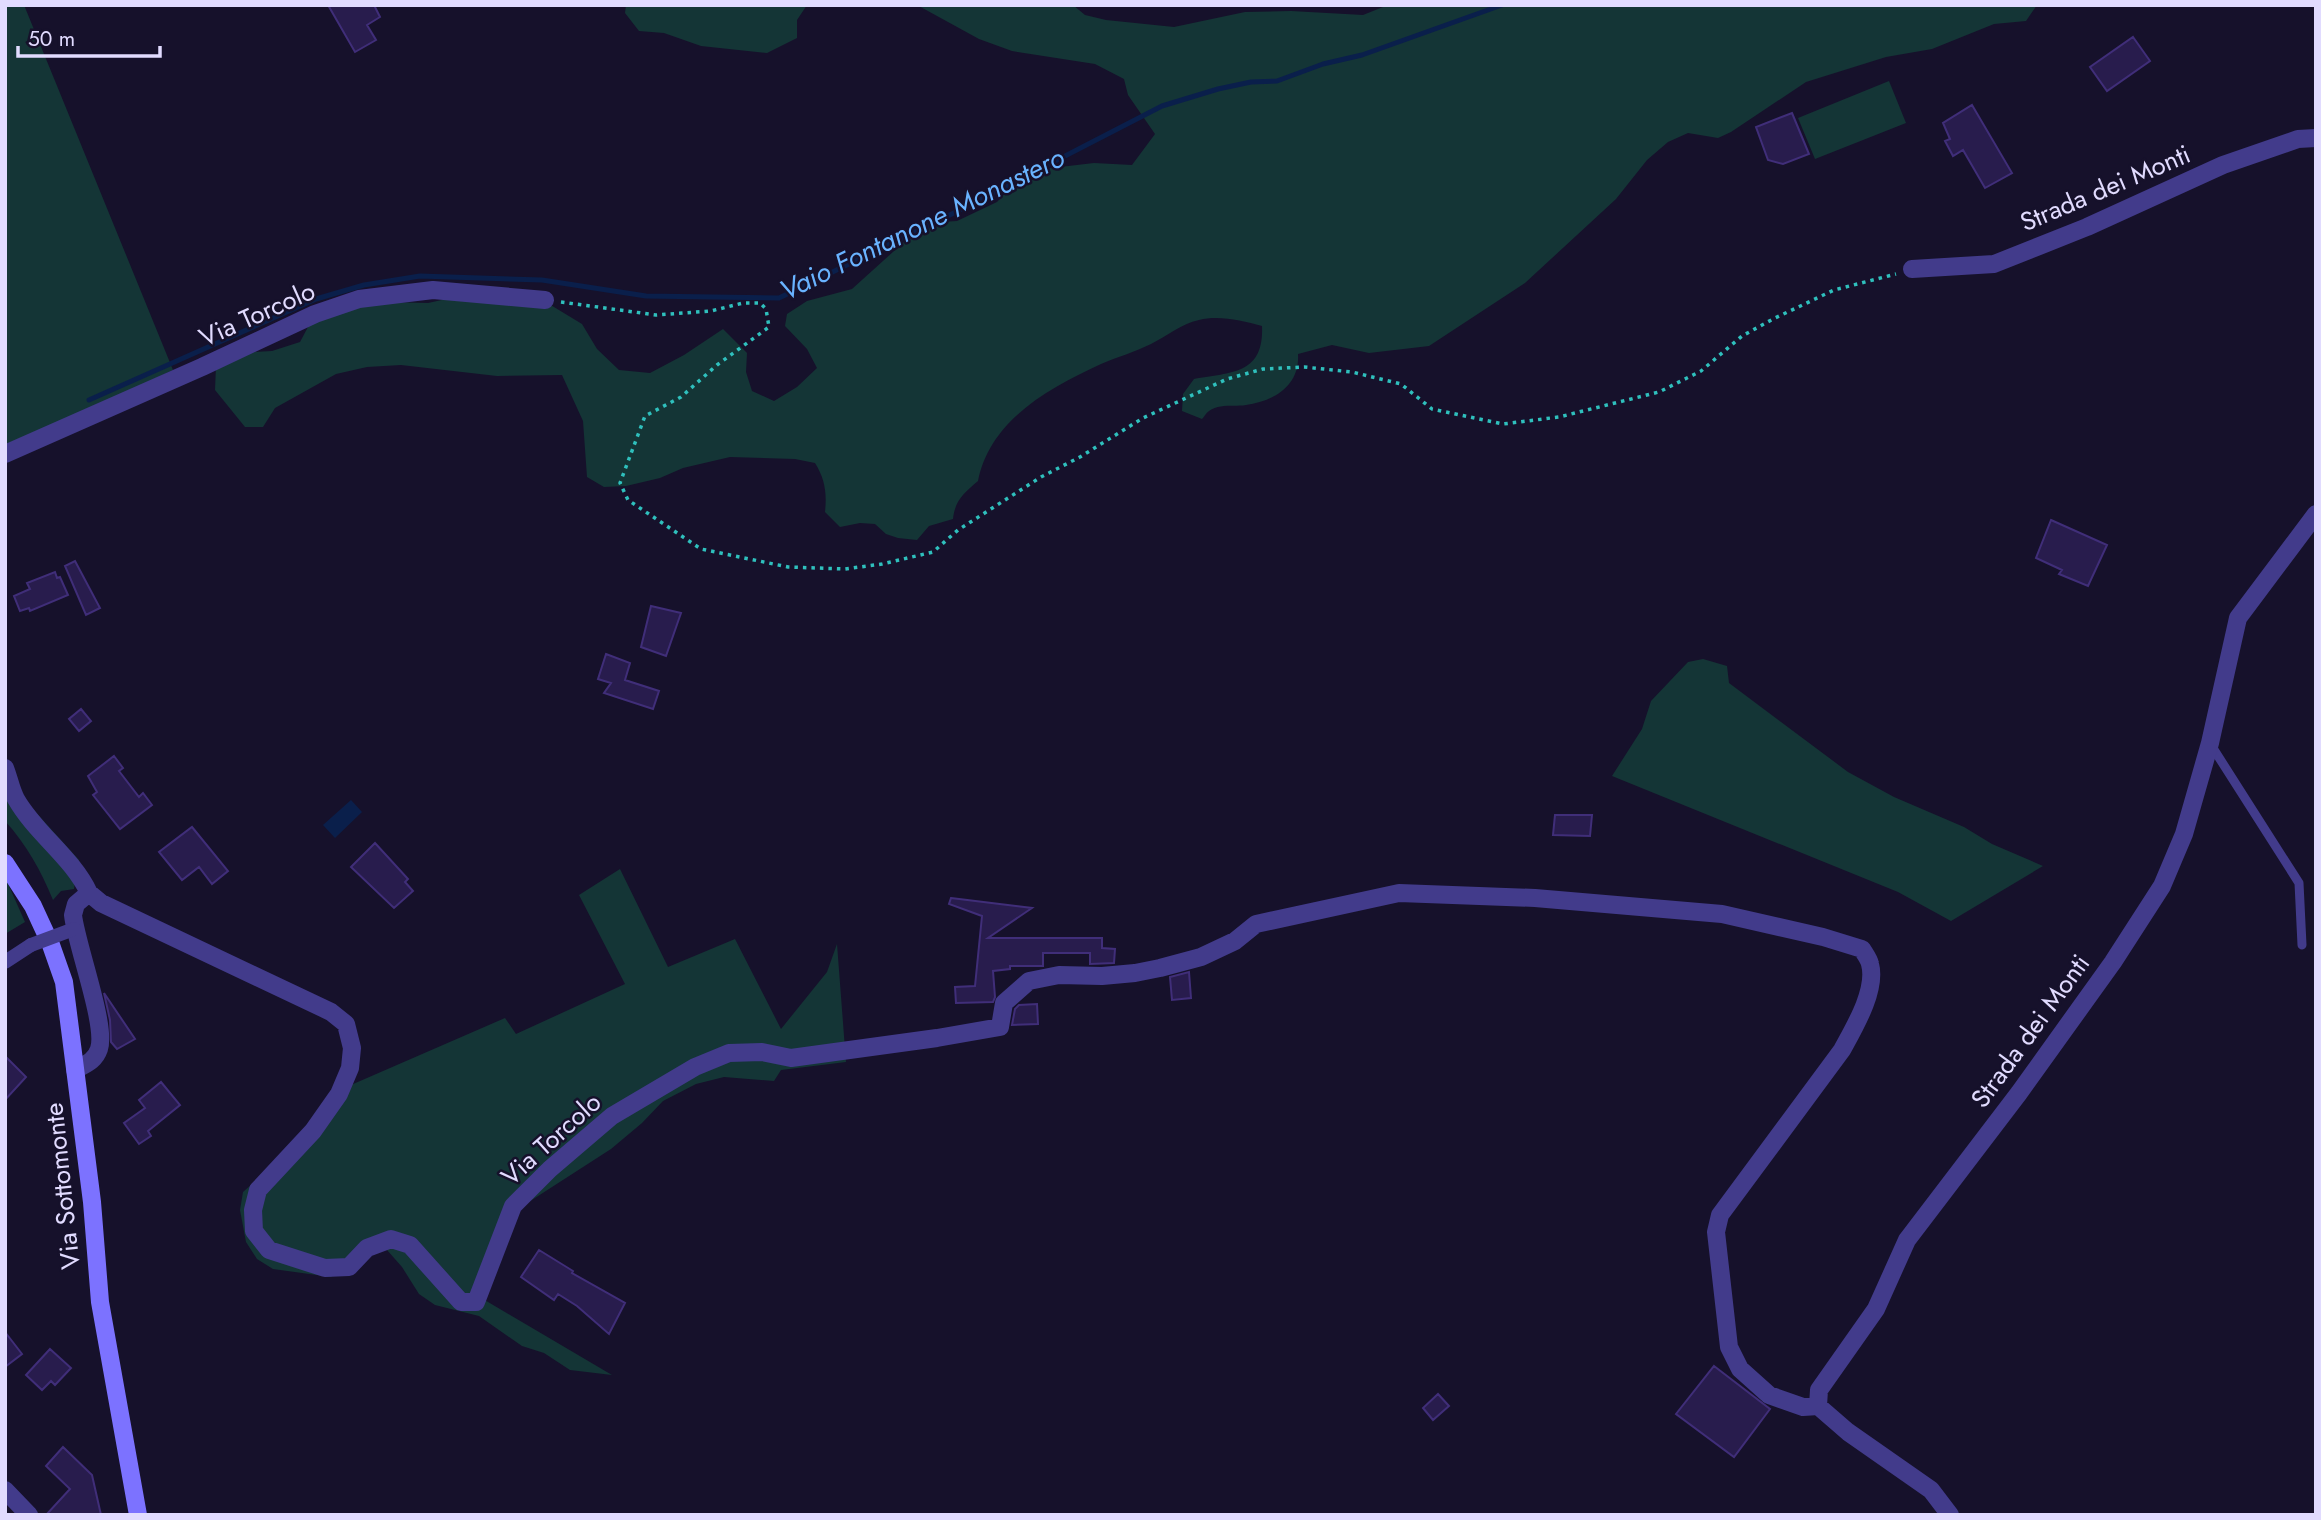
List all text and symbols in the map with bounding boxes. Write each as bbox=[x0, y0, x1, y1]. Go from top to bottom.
scale bar bbox=[18, 14, 159, 58]
text: 50 m bbox=[28, 24, 75, 54]
street label: Strada dei Monti bbox=[2014, 135, 2196, 241]
water label: Vaio Fontanone Monastero bbox=[773, 137, 1071, 311]
street label: Via Torcolo bbox=[193, 272, 321, 356]
street label: Strada dei Monti bbox=[1961, 946, 2099, 1116]
street label: Via Torcolo bbox=[492, 1084, 610, 1194]
street label: Via Sottomonte bbox=[34, 1101, 90, 1271]

